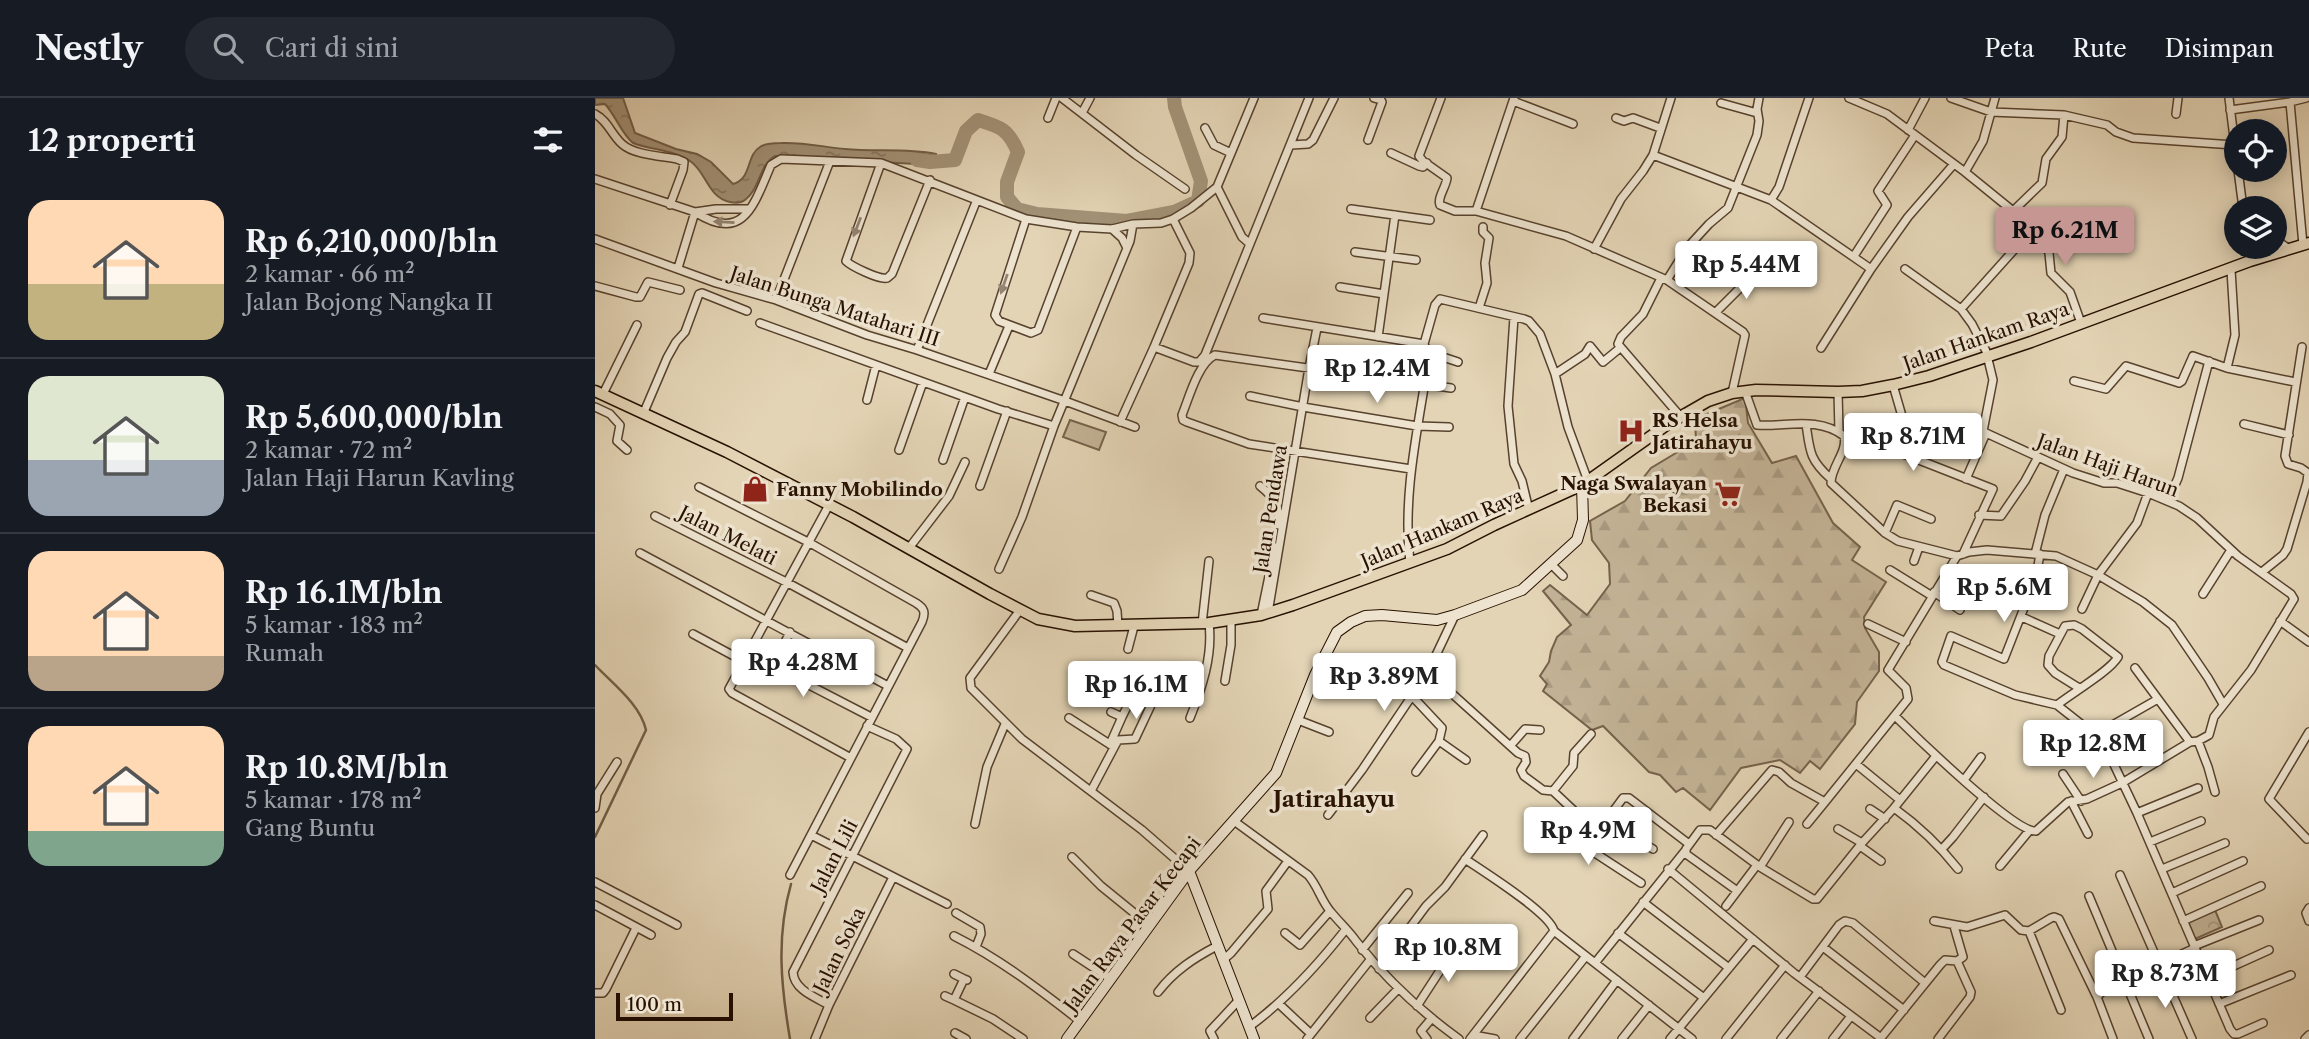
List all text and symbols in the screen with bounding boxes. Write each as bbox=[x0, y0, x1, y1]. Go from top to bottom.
search box bbox=[185, 17, 675, 80]
text: Nestly bbox=[35, 28, 143, 69]
icon: search bbox=[209, 29, 247, 67]
text: Cari di sini bbox=[265, 32, 398, 64]
text: Peta bbox=[1985, 34, 2034, 63]
text: Rute bbox=[2072, 34, 2127, 63]
text: Disimpan bbox=[2165, 34, 2274, 63]
map controls bbox=[2224, 119, 2287, 259]
button: locate bbox=[2224, 119, 2287, 182]
icon: filters bbox=[529, 121, 567, 159]
text: 12 properti bbox=[28, 122, 196, 159]
button: layers bbox=[2224, 196, 2287, 259]
pin: Rp 6.21M bbox=[1993, 208, 2137, 267]
one-way arrow bbox=[713, 216, 735, 227]
one-way arrow bbox=[851, 216, 862, 237]
text: Rp 6.21M bbox=[2011, 216, 2119, 244]
text: Rp 6,210,000/bln bbox=[245, 223, 498, 260]
icon: home bbox=[84, 228, 168, 312]
pin: Rp 5.44M bbox=[1674, 242, 1818, 301]
text: Rp 5.44M bbox=[1691, 250, 1801, 278]
text: 2 kamar · 66 m² bbox=[245, 260, 415, 288]
street label: Jalan Bunga Matahari III bbox=[724, 261, 942, 351]
one-way arrow bbox=[998, 274, 1009, 295]
text: Jalan Bojong Nangka II bbox=[245, 288, 493, 316]
street label: Jalan Hankam Raya bbox=[1897, 297, 2072, 377]
pin: Rp 12.4M bbox=[1305, 345, 1449, 405]
text: Rp 12.4M bbox=[1323, 354, 1431, 382]
text: Rp 5,600,000/bln bbox=[245, 399, 503, 436]
icon: home bbox=[84, 404, 168, 488]
place label: RS Helsa Jatirahayu bbox=[1649, 409, 1753, 454]
pin: Rp 8.71M bbox=[1841, 414, 1985, 473]
hospital icon: RS Helsa Jatirahayu bbox=[1616, 416, 1646, 446]
text: Rp 8.71M bbox=[1860, 422, 1966, 450]
street label: Jalan Haji Harun bbox=[2031, 428, 2182, 502]
text: 2 kamar · 72 m² bbox=[245, 436, 412, 464]
street label: Jalan Pendawa bbox=[1248, 443, 1292, 578]
text: Jalan Haji Harun Kavling bbox=[245, 464, 514, 492]
place label: Naga Swalayan Bekasi bbox=[1560, 472, 1707, 517]
shop icon: Fanny Mobilindo bbox=[740, 474, 770, 504]
place label: Fanny Mobilindo bbox=[776, 478, 943, 501]
supermarket icon: Naga Swalayan Bekasi bbox=[1713, 479, 1743, 509]
street label: Jalan Hankam Raya bbox=[1355, 484, 1527, 574]
street label: Jalan Melati bbox=[672, 500, 781, 570]
pin: Rp 5.6M bbox=[1939, 564, 2069, 624]
text: Rp 5.6M bbox=[1956, 573, 2052, 601]
text: Rp 16.1M/bln bbox=[245, 574, 443, 611]
icon: home bbox=[84, 579, 168, 663]
text: 5 kamar · 183 m² bbox=[245, 611, 423, 639]
text: Rumah bbox=[245, 639, 324, 667]
pin: Rp 4.28M bbox=[731, 640, 875, 699]
text: Rp 4.28M bbox=[747, 648, 859, 676]
pin: Rp 3.89M bbox=[1312, 654, 1456, 713]
pin: Rp 16.1M bbox=[1064, 662, 1208, 721]
text: Rp 3.89M bbox=[1329, 662, 1439, 690]
text: Rp 16.1M bbox=[1084, 670, 1188, 698]
pin: Rp 12.8M bbox=[2021, 720, 2165, 780]
text: Rp 12.8M bbox=[2039, 729, 2147, 757]
text: Rp 10.8M/bln bbox=[245, 749, 448, 786]
icon: home bbox=[84, 754, 168, 838]
district label: Jatirahayu bbox=[1269, 785, 1395, 813]
text: 5 kamar · 178 m² bbox=[245, 786, 422, 814]
pin: Rp 4.9M bbox=[1523, 808, 1653, 867]
text: Gang Buntu bbox=[245, 814, 375, 842]
street label: Jalan Lili bbox=[805, 816, 863, 899]
text: Rp 4.9M bbox=[1540, 816, 1636, 844]
street label: Jalan Raya Pasar Kecapi bbox=[1057, 832, 1206, 1019]
street label: Jalan Soka bbox=[807, 903, 870, 1000]
pin: Rp 10.8M bbox=[1376, 924, 1520, 984]
text: Rp 10.8M bbox=[1394, 933, 1502, 961]
pin: Rp 8.73M bbox=[2093, 950, 2237, 1010]
text: Rp 8.73M bbox=[2111, 959, 2219, 987]
scale bar bbox=[616, 990, 733, 1022]
text: 100 m bbox=[627, 993, 682, 1016]

